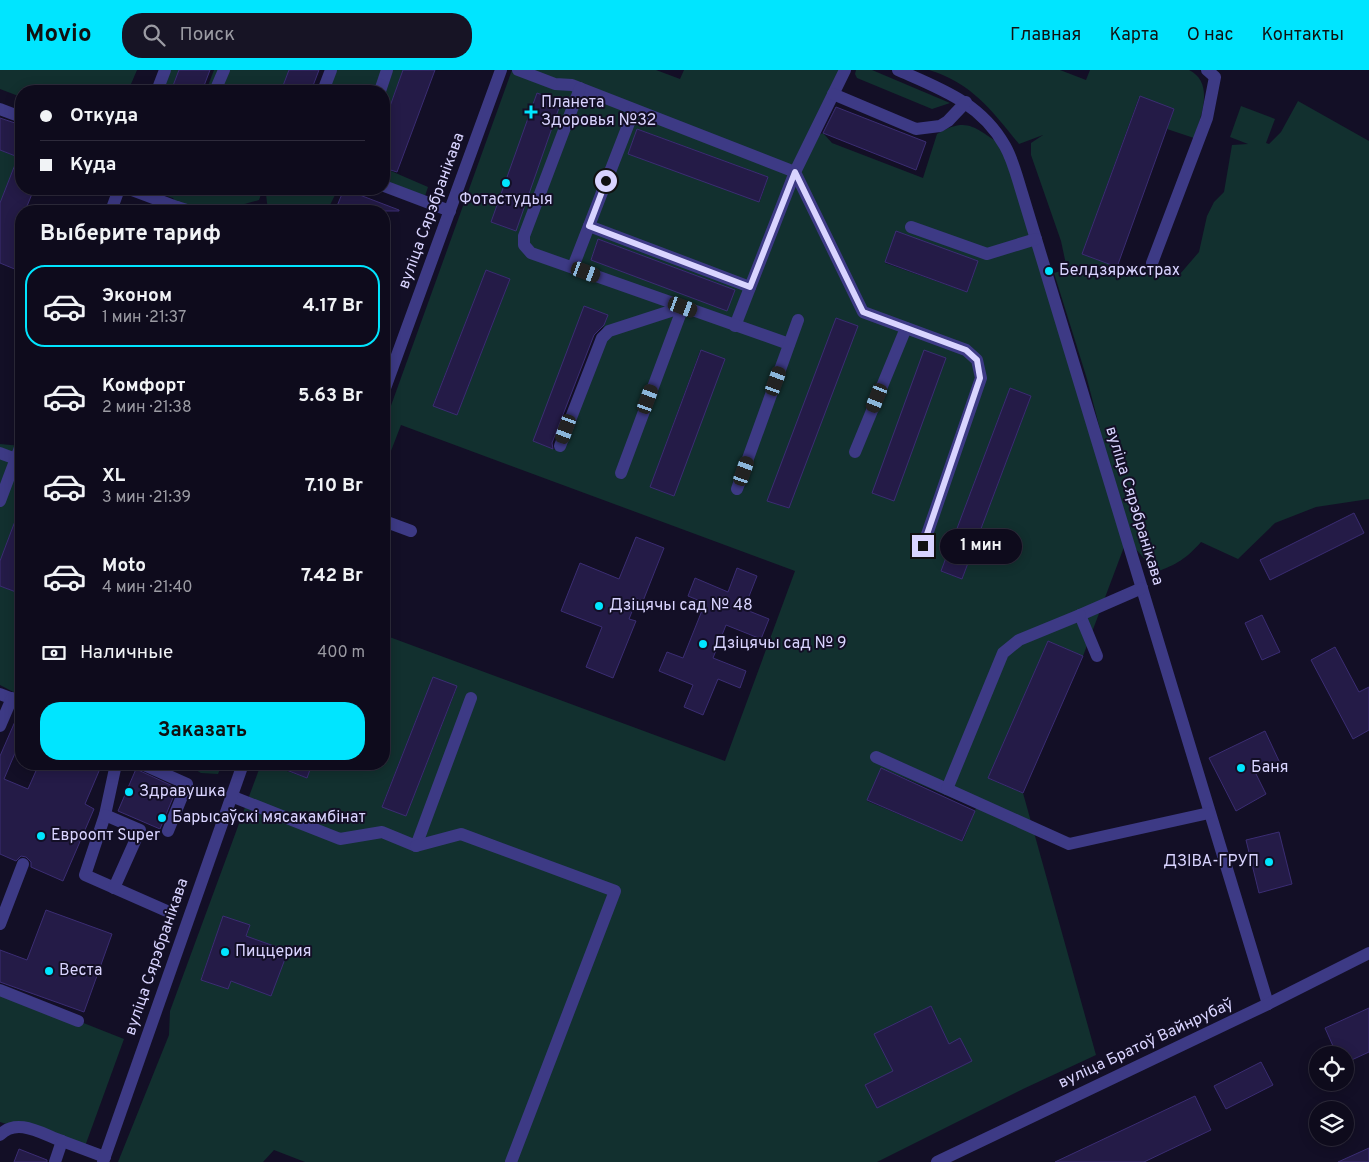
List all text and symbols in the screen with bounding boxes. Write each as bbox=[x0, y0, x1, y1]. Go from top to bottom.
search box bbox=[122, 13, 472, 58]
text: Movio bbox=[25, 20, 92, 50]
icon: search bbox=[140, 21, 168, 49]
text: Поиск bbox=[180, 23, 235, 47]
text: Главная bbox=[1010, 24, 1081, 47]
text: Карта bbox=[1109, 24, 1159, 47]
text: О нас bbox=[1187, 24, 1233, 47]
text: Контакты bbox=[1261, 24, 1344, 47]
place label: Планета Здоровья №32 bbox=[541, 93, 656, 131]
text: Откуда bbox=[70, 104, 138, 128]
marker: Планета Здоровья №32 bbox=[525, 106, 537, 118]
street label: вуліца Сярэбранікава bbox=[394, 130, 470, 292]
text: Куда bbox=[70, 153, 116, 177]
route start bbox=[595, 170, 617, 192]
marker: Фотастудыя bbox=[500, 177, 512, 189]
place label: Фотастудыя bbox=[459, 190, 553, 210]
text: Выберите тариф bbox=[40, 221, 221, 248]
car bbox=[569, 260, 602, 284]
place label: Белдзяржстрах bbox=[1059, 261, 1180, 281]
marker: Белдзяржстрах bbox=[1043, 265, 1055, 277]
icon: car bbox=[42, 284, 87, 329]
text: Эконом bbox=[102, 284, 172, 308]
text: 4.17 Br bbox=[303, 294, 363, 318]
car bbox=[666, 295, 699, 319]
text: 1 мин · 21:37 bbox=[102, 308, 186, 328]
car bbox=[763, 364, 788, 398]
icon: car bbox=[42, 374, 87, 419]
text: Комфорт bbox=[102, 374, 185, 398]
car bbox=[864, 381, 889, 415]
car bbox=[635, 382, 660, 416]
text: 5.63 Br bbox=[298, 384, 363, 408]
text: 2 мин · 21:38 bbox=[102, 398, 192, 418]
car bbox=[553, 412, 578, 446]
street label: вуліца Сярэбранікава bbox=[1100, 424, 1168, 588]
car bbox=[732, 454, 755, 488]
icon: car bbox=[42, 464, 87, 509]
text: XL bbox=[102, 464, 125, 488]
text: 7.10 Br bbox=[305, 474, 363, 498]
text: 3 мин · 21:39 bbox=[102, 488, 191, 508]
callout: 1 мин bbox=[940, 528, 1023, 564]
route end bbox=[912, 535, 934, 557]
text: 1 мин bbox=[960, 536, 1002, 556]
icon: car bbox=[42, 554, 87, 599]
text: Moto bbox=[102, 554, 146, 578]
text: 7.42 Br bbox=[301, 564, 363, 588]
text: 4 мин · 21:40 bbox=[102, 578, 193, 598]
place label: Дзіцячы сад № 48 bbox=[609, 596, 753, 616]
marker: Дзіцячы сад № 48 bbox=[593, 600, 605, 612]
place label: Дзіцячы сад № 9 bbox=[713, 634, 847, 654]
marker: Дзіцячы сад № 9 bbox=[697, 638, 709, 650]
icon: cash bbox=[40, 639, 68, 667]
text: Наличные bbox=[80, 641, 173, 665]
text: 400 m bbox=[317, 643, 365, 663]
button: Заказать bbox=[40, 702, 365, 760]
place label: Баня bbox=[1251, 758, 1289, 778]
marker: Баня bbox=[1235, 762, 1247, 774]
place label: Здравушка bbox=[139, 782, 226, 802]
marker: Здравушка bbox=[123, 786, 135, 798]
place label: Барысаўскі мясакамбінат bbox=[172, 808, 366, 828]
marker: Барысаўскі мясакамбінат bbox=[156, 812, 168, 824]
place label: Евроопт Super bbox=[51, 826, 160, 846]
marker: Евроопт Super bbox=[35, 830, 47, 842]
place label: ДЗІВА-ГРУП bbox=[1163, 852, 1259, 872]
marker: ДЗІВА-ГРУП bbox=[1263, 856, 1275, 868]
street label: вуліца Сярэбранікава bbox=[121, 876, 193, 1038]
place label: Пиццерия bbox=[235, 942, 312, 962]
marker: Пиццерия bbox=[219, 946, 231, 958]
place label: Веста bbox=[59, 961, 102, 981]
marker: Веста bbox=[43, 965, 55, 977]
street label: вуліца Братоў Вайнрубаў bbox=[1055, 995, 1237, 1093]
map controls bbox=[1309, 1046, 1354, 1146]
button: locate bbox=[1309, 1046, 1354, 1091]
button: layers bbox=[1309, 1101, 1354, 1146]

